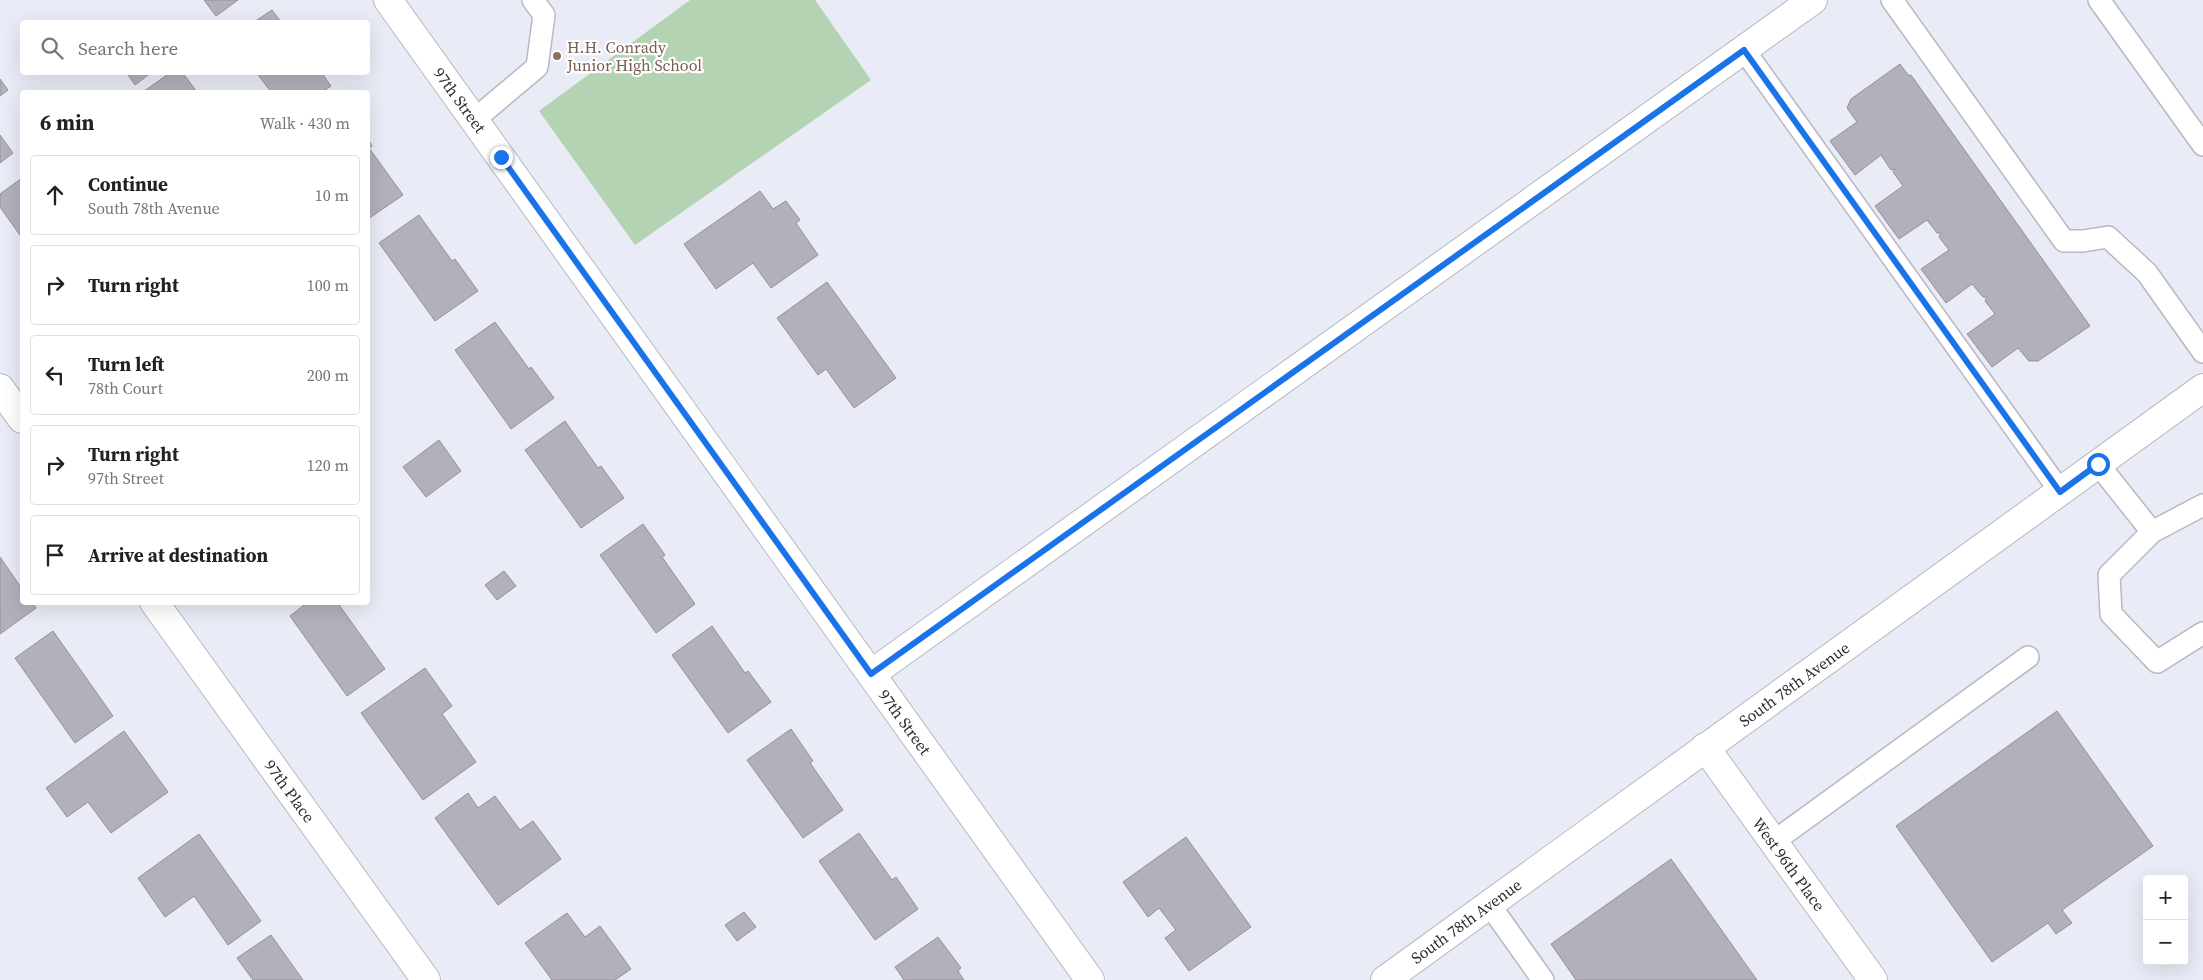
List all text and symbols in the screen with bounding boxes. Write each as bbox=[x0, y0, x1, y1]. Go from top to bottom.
search box bbox=[20, 20, 370, 75]
icon: search bbox=[38, 34, 66, 62]
text: Search here bbox=[78, 35, 178, 61]
place label: H.H. Conrady Junior High School bbox=[566, 36, 702, 76]
marker: H.H. Conrady Junior High School bbox=[551, 50, 563, 62]
street label: 97th Street bbox=[429, 63, 492, 138]
text: 6 min bbox=[40, 108, 95, 137]
text: Walk · 430 m bbox=[260, 112, 350, 134]
route end bbox=[490, 146, 513, 169]
text: Continue bbox=[88, 171, 168, 197]
icon: ahead bbox=[41, 181, 69, 209]
text: 10 m bbox=[315, 184, 349, 206]
text: South 78th Avenue bbox=[88, 197, 220, 219]
icon: right bbox=[41, 271, 69, 299]
text: Turn right bbox=[88, 272, 179, 298]
text: 100 m bbox=[307, 274, 349, 296]
text: Turn left bbox=[88, 351, 164, 377]
icon: left bbox=[41, 361, 69, 389]
text: 200 m bbox=[307, 364, 349, 386]
text: 78th Court bbox=[88, 377, 163, 399]
text: Turn right bbox=[88, 441, 179, 467]
icon: right bbox=[41, 451, 69, 479]
route start bbox=[2087, 453, 2110, 476]
text: 120 m bbox=[307, 454, 349, 476]
text: 97th Street bbox=[88, 467, 164, 489]
icon: arrive bbox=[41, 541, 69, 569]
text: Arrive at destination bbox=[88, 542, 268, 568]
street label: South 78th Avenue bbox=[1734, 636, 1854, 732]
street label: 97th Street bbox=[874, 685, 937, 760]
street label: 97th Place bbox=[260, 755, 320, 827]
street label: West 96th Place bbox=[1747, 813, 1831, 915]
street label: South 78th Avenue bbox=[1406, 873, 1526, 969]
map controls bbox=[2143, 875, 2188, 965]
button: + bbox=[2143, 875, 2188, 920]
button: − bbox=[2143, 920, 2188, 965]

